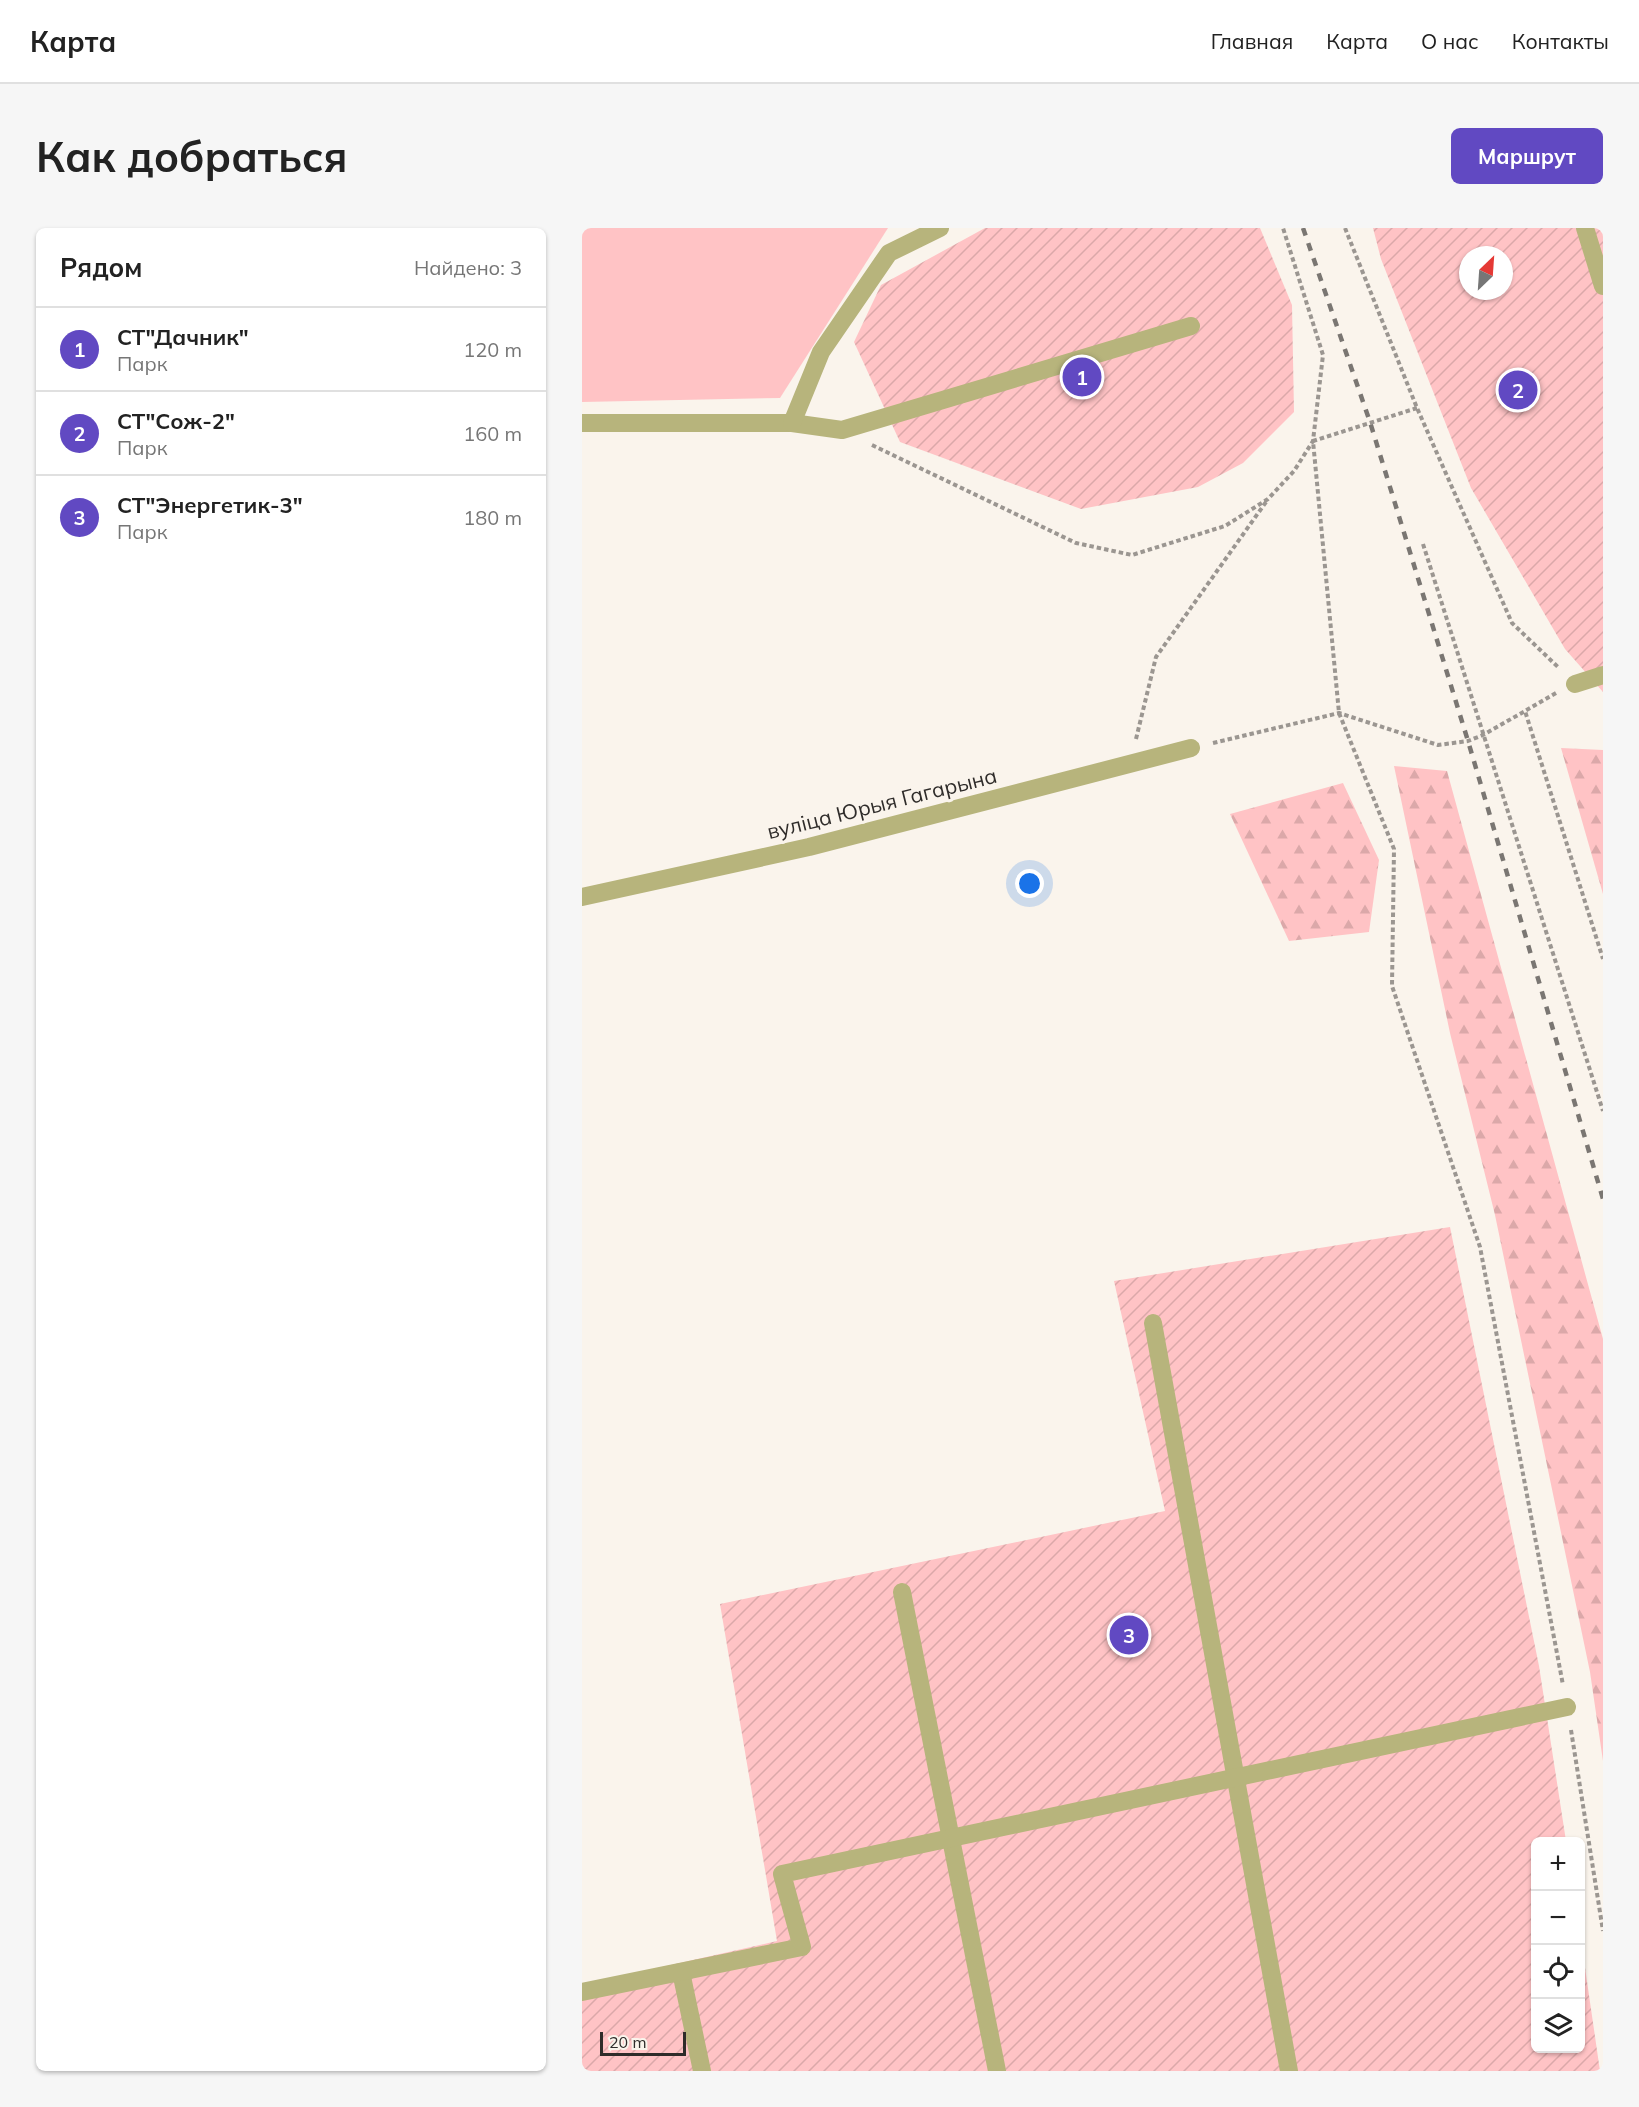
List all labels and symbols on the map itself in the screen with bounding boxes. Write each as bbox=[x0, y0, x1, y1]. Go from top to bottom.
north arrow bbox=[1459, 246, 1513, 300]
pin: 1 bbox=[1062, 354, 1102, 400]
pin: 2 bbox=[1498, 368, 1538, 412]
street label: вуліца Юрыя Гагарына bbox=[764, 762, 999, 844]
your location bbox=[1015, 869, 1044, 898]
pin: 3 bbox=[1110, 1612, 1148, 1658]
scale bar bbox=[600, 2029, 686, 2056]

